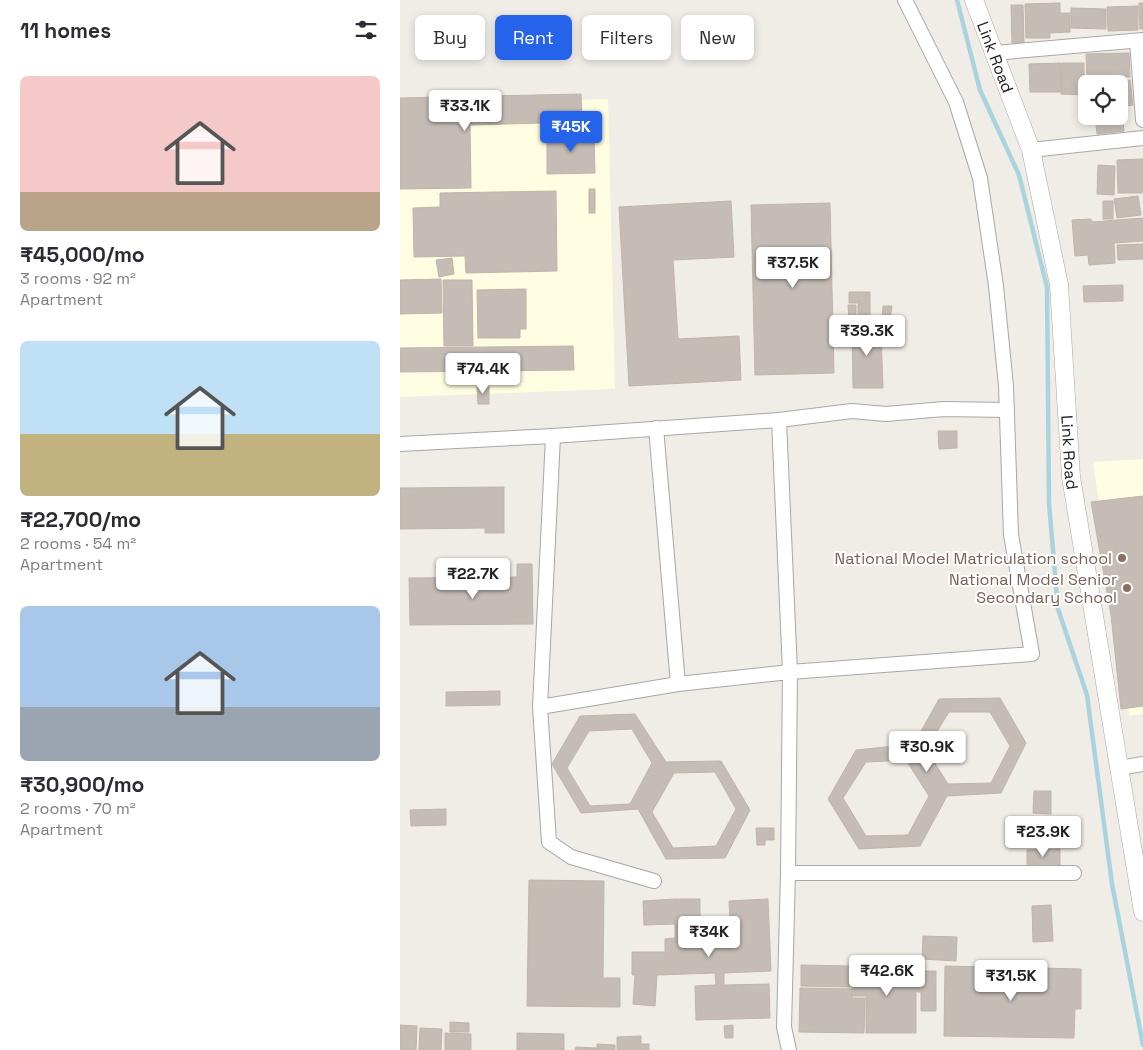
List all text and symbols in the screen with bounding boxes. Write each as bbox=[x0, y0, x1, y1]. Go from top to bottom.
chip: Buy bbox=[415, 15, 485, 60]
chip: Rent bbox=[495, 15, 572, 60]
chip: Filters bbox=[582, 15, 671, 60]
chip: New bbox=[681, 15, 754, 60]
icon: filters bbox=[352, 16, 380, 44]
text: 11 homes bbox=[20, 17, 111, 44]
street label: Link Road bbox=[973, 18, 1019, 96]
map controls bbox=[1078, 75, 1128, 125]
button: locate bbox=[1078, 75, 1128, 125]
pin: ₹33.1K bbox=[424, 90, 506, 132]
text: ₹33.1K bbox=[440, 95, 490, 116]
icon: home bbox=[155, 108, 245, 198]
pin: ₹45K bbox=[541, 110, 601, 153]
text: ₹45K bbox=[551, 116, 591, 137]
text: ₹45,000/mo bbox=[20, 241, 145, 268]
pin: ₹37.5K bbox=[752, 246, 834, 289]
text: ₹37.5K bbox=[767, 252, 819, 273]
text: 3 rooms · 92 m² bbox=[20, 268, 136, 289]
text: Apartment bbox=[20, 289, 103, 310]
pin: ₹39.3K bbox=[826, 314, 908, 357]
text: ₹39.3K bbox=[840, 320, 894, 341]
pin: ₹74.4K bbox=[442, 352, 524, 395]
text: ₹74.4K bbox=[456, 358, 510, 379]
icon: home bbox=[155, 373, 245, 463]
street label: Link Road bbox=[1057, 414, 1083, 491]
text: ₹22,700/mo bbox=[20, 506, 141, 533]
text: 2 rooms · 54 m² bbox=[20, 533, 136, 554]
place label: National Model Matriculation school bbox=[835, 548, 1112, 569]
marker: National Model Matriculation school bbox=[1116, 552, 1128, 564]
text: Apartment bbox=[20, 554, 103, 575]
pin: ₹22.7K bbox=[432, 558, 514, 600]
text: ₹22.7K bbox=[447, 563, 499, 584]
place label: National Model Senior Secondary School bbox=[949, 569, 1117, 608]
marker: National Model Senior Secondary School bbox=[1121, 582, 1133, 594]
icon: home bbox=[155, 638, 245, 728]
pin: ₹30.9K bbox=[886, 730, 968, 773]
text: ₹30.9K bbox=[900, 736, 954, 757]
text: ₹30,900/mo bbox=[20, 771, 144, 798]
text: 2 rooms · 70 m² bbox=[20, 798, 136, 819]
pin: ₹23.9K bbox=[1002, 816, 1084, 858]
text: Apartment bbox=[20, 819, 103, 840]
text: ₹23.9K bbox=[1016, 821, 1070, 842]
pin: ₹34K bbox=[679, 916, 739, 958]
text: ₹34K bbox=[689, 921, 729, 942]
pin: ₹42.6K bbox=[846, 954, 928, 997]
text: ₹42.6K bbox=[860, 960, 914, 981]
pin: ₹31.5K bbox=[970, 960, 1052, 1002]
text: ₹31.5K bbox=[985, 965, 1037, 986]

